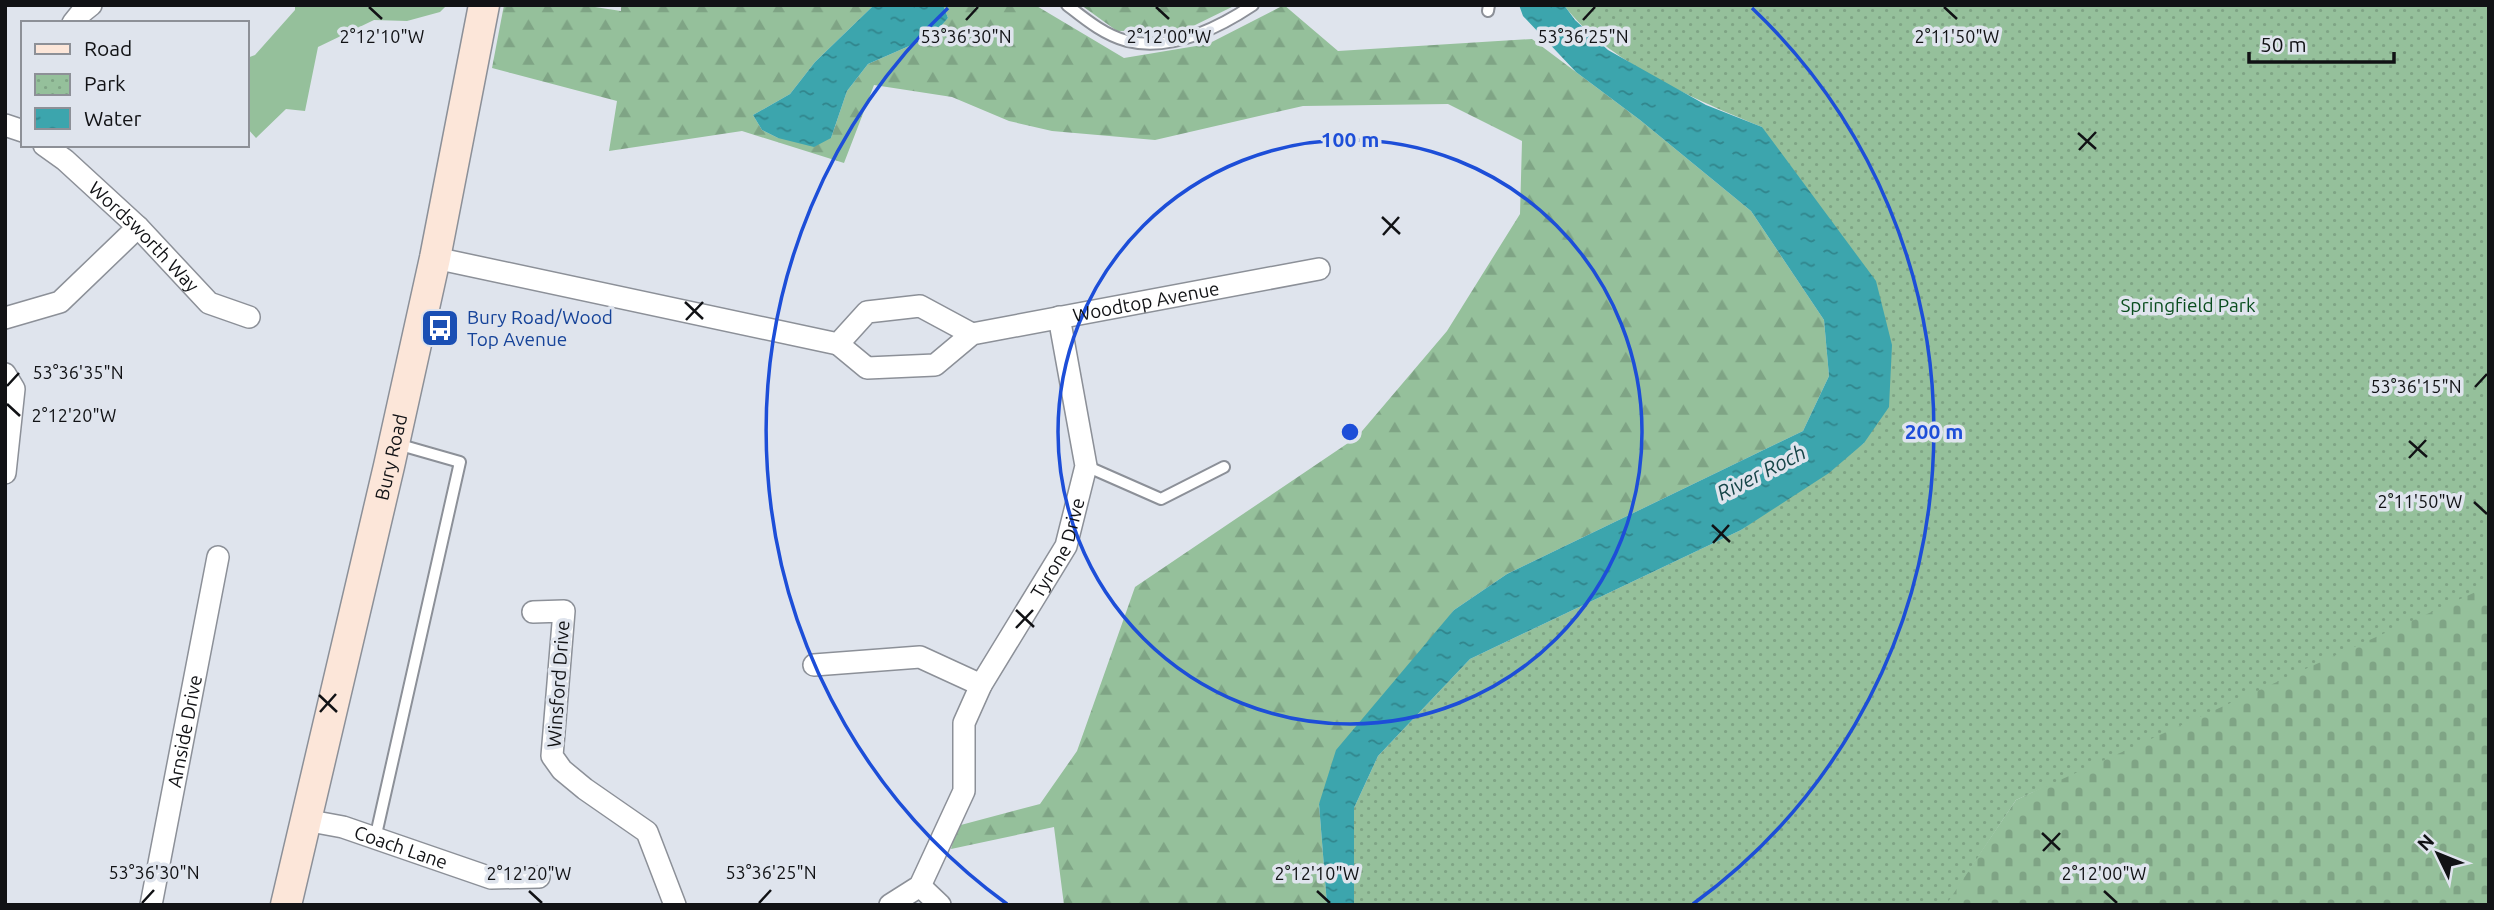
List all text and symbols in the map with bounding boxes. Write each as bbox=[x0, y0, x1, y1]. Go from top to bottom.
legend bbox=[21, 21, 248, 147]
scale bar bbox=[2249, 21, 2394, 65]
text: 2°12'10"W bbox=[340, 26, 425, 46]
text: 53°36'30"N bbox=[920, 26, 1012, 46]
text: 2°12'00"W bbox=[1127, 26, 1212, 46]
text: 53°36'25"N bbox=[1537, 26, 1629, 46]
text: 2°11'50"W bbox=[1915, 26, 2000, 46]
text: 50 m bbox=[2260, 32, 2307, 56]
text: Road bbox=[84, 36, 132, 60]
text: Park bbox=[84, 71, 126, 95]
text: Water bbox=[84, 106, 142, 130]
text: 100 m bbox=[1321, 127, 1379, 151]
street label: Wordsworth Way bbox=[85, 177, 204, 296]
street label: Woodtop Avenue bbox=[1071, 277, 1221, 326]
park label: Springfield Park bbox=[2120, 294, 2256, 316]
place label: Bury Road/Wood Top Avenue bbox=[467, 306, 613, 350]
bus stop icon: Bury Road/Wood Top Avenue bbox=[419, 307, 461, 349]
text: 53°36'35"N bbox=[32, 362, 124, 382]
text: 53°36'15"N bbox=[2370, 376, 2462, 396]
text: 2°12'20"W bbox=[32, 405, 117, 425]
street label: Bury Road bbox=[370, 412, 411, 502]
text: 200 m bbox=[1905, 419, 1963, 443]
centre of rings bbox=[1338, 420, 1362, 444]
water label: River Roch bbox=[1712, 439, 1810, 505]
text: 2°11'50"W bbox=[2378, 491, 2463, 511]
street label: Tyrone Drive bbox=[1026, 495, 1089, 602]
street label: Winsford Drive bbox=[543, 620, 573, 748]
street label: Arnside Drive bbox=[163, 673, 206, 789]
north arrow bbox=[2403, 819, 2473, 889]
street label: Coach Lane bbox=[351, 821, 451, 873]
text: N bbox=[2413, 830, 2438, 855]
text: 53°36'30"N bbox=[108, 862, 200, 882]
text: 53°36'25"N bbox=[725, 862, 817, 882]
text: 2°12'20"W bbox=[487, 863, 572, 883]
text: 2°12'10"W bbox=[1275, 863, 1360, 883]
text: 2°12'00"W bbox=[2062, 863, 2147, 883]

